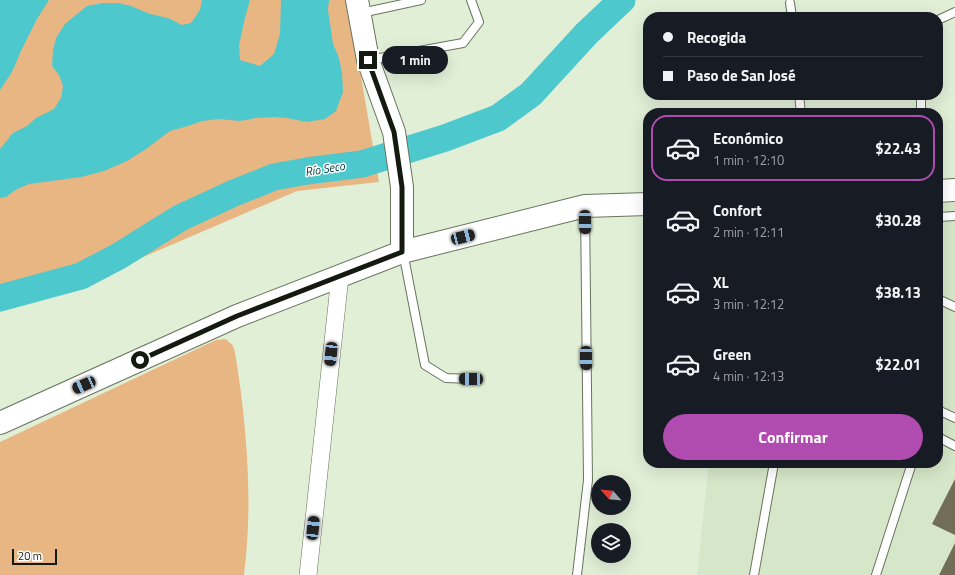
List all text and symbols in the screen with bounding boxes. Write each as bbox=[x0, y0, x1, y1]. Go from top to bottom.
text: Recogida bbox=[687, 26, 746, 49]
callout: 1 min bbox=[382, 46, 448, 74]
text: 1 min bbox=[399, 50, 431, 70]
route end bbox=[359, 51, 377, 69]
text: Paso de San José bbox=[687, 64, 796, 87]
text: Económico bbox=[713, 127, 783, 150]
icon: car bbox=[665, 130, 701, 166]
text: $22.43 bbox=[875, 137, 921, 160]
text: 1 min · 12:10 bbox=[713, 150, 784, 170]
water label: Río Seco bbox=[304, 156, 347, 181]
text: Confort bbox=[713, 199, 762, 222]
icon: car bbox=[665, 202, 701, 238]
text: $30.28 bbox=[875, 209, 921, 232]
car bbox=[579, 210, 591, 234]
text: 2 min · 12:11 bbox=[713, 222, 784, 242]
car bbox=[450, 228, 476, 246]
text: XL bbox=[713, 271, 729, 294]
icon: car bbox=[665, 274, 701, 310]
text: $38.13 bbox=[875, 281, 921, 304]
text: 3 min · 12:12 bbox=[713, 294, 784, 314]
car bbox=[324, 341, 338, 367]
text: Green bbox=[713, 343, 751, 366]
car bbox=[580, 346, 592, 370]
icon: car bbox=[665, 346, 701, 382]
route start bbox=[131, 351, 149, 369]
text: $22.01 bbox=[875, 353, 921, 376]
text: 4 min · 12:13 bbox=[713, 366, 784, 386]
car bbox=[459, 373, 483, 385]
car bbox=[71, 375, 97, 395]
button: Confirmar bbox=[663, 414, 923, 460]
north arrow bbox=[591, 475, 631, 515]
map controls bbox=[591, 475, 631, 563]
car bbox=[306, 515, 320, 541]
button: layers bbox=[591, 523, 631, 563]
scale bar bbox=[12, 547, 57, 566]
text: 20 m bbox=[18, 548, 42, 564]

